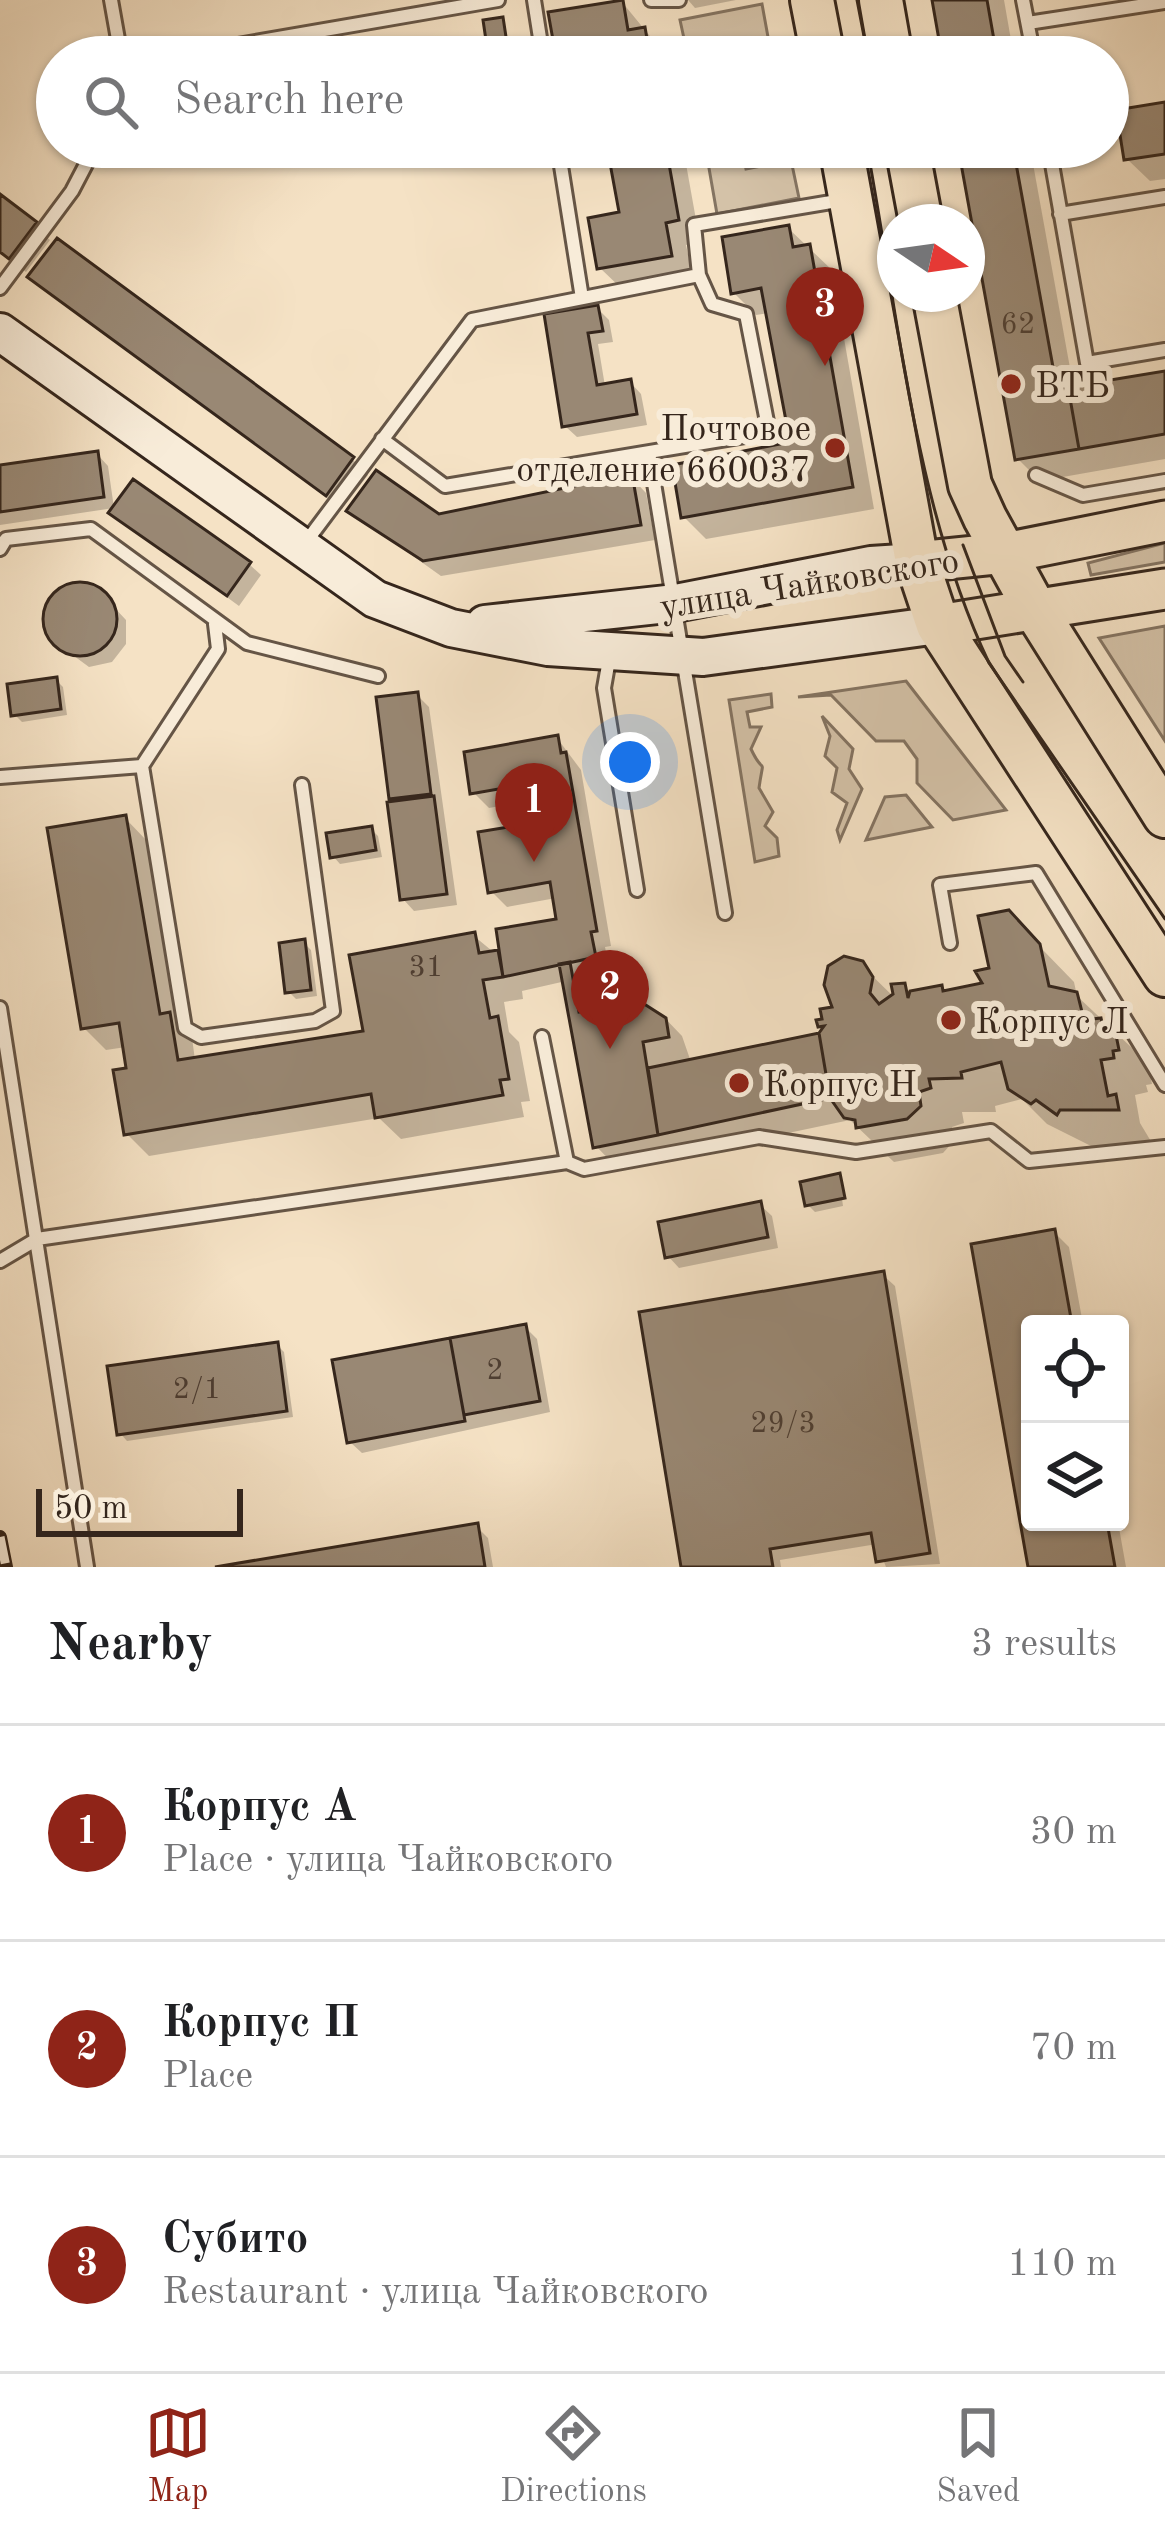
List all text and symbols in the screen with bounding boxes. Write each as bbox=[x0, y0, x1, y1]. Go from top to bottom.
search box bbox=[36, 36, 1129, 168]
icon: search bbox=[78, 69, 144, 135]
text: Search here bbox=[174, 79, 404, 124]
north arrow bbox=[877, 204, 985, 312]
pin: 3 bbox=[786, 267, 864, 366]
house number: 62 bbox=[1001, 310, 1035, 340]
place label: ВТБ bbox=[1035, 370, 1110, 406]
marker: ВТБ bbox=[998, 371, 1024, 397]
place label: Почтовое отделение 660037 bbox=[516, 413, 811, 490]
marker: Почтовое отделение 660037 bbox=[822, 435, 848, 461]
street label: улица Чайковского bbox=[658, 545, 962, 627]
your location bbox=[600, 732, 660, 792]
pin: 1 bbox=[495, 763, 573, 862]
pin: 2 bbox=[571, 950, 649, 1049]
house number: 31 bbox=[409, 953, 443, 983]
place label: Корпус Л bbox=[975, 1006, 1129, 1042]
marker: Корпус Л bbox=[938, 1007, 964, 1033]
place label: Корпус Н bbox=[763, 1069, 917, 1105]
marker: Корпус Н bbox=[726, 1070, 752, 1096]
map controls bbox=[1021, 1315, 1129, 1531]
button: locate bbox=[1021, 1315, 1129, 1423]
house number: 2 bbox=[486, 1356, 504, 1386]
house number: 2/1 bbox=[173, 1375, 221, 1405]
house number: 29/3 bbox=[750, 1409, 816, 1439]
button: layers bbox=[1021, 1423, 1129, 1531]
scale bar bbox=[36, 1483, 243, 1536]
text: 50 m bbox=[54, 1493, 128, 1526]
text: Nearby bbox=[48, 1620, 213, 1671]
text: 3 results bbox=[971, 1625, 1117, 1664]
text: Корпус А bbox=[162, 1786, 357, 1831]
text: 1 bbox=[76, 1813, 98, 1852]
text: 30 m bbox=[1030, 1813, 1117, 1852]
text: Place · улица Чайковского bbox=[162, 1841, 613, 1880]
text: Корпус П bbox=[162, 2002, 360, 2047]
text: 2 bbox=[76, 2029, 98, 2068]
text: 70 m bbox=[1030, 2029, 1117, 2068]
text: Place bbox=[162, 2057, 253, 2096]
text: Субито bbox=[162, 2218, 308, 2263]
text: 3 bbox=[76, 2245, 98, 2284]
text: 110 m bbox=[1007, 2245, 1117, 2284]
text: Restaurant · улица Чайковского bbox=[162, 2273, 709, 2312]
tab: Map bbox=[145, 2400, 211, 2513]
tab: Directions bbox=[500, 2400, 647, 2513]
tab: Saved bbox=[936, 2400, 1020, 2513]

